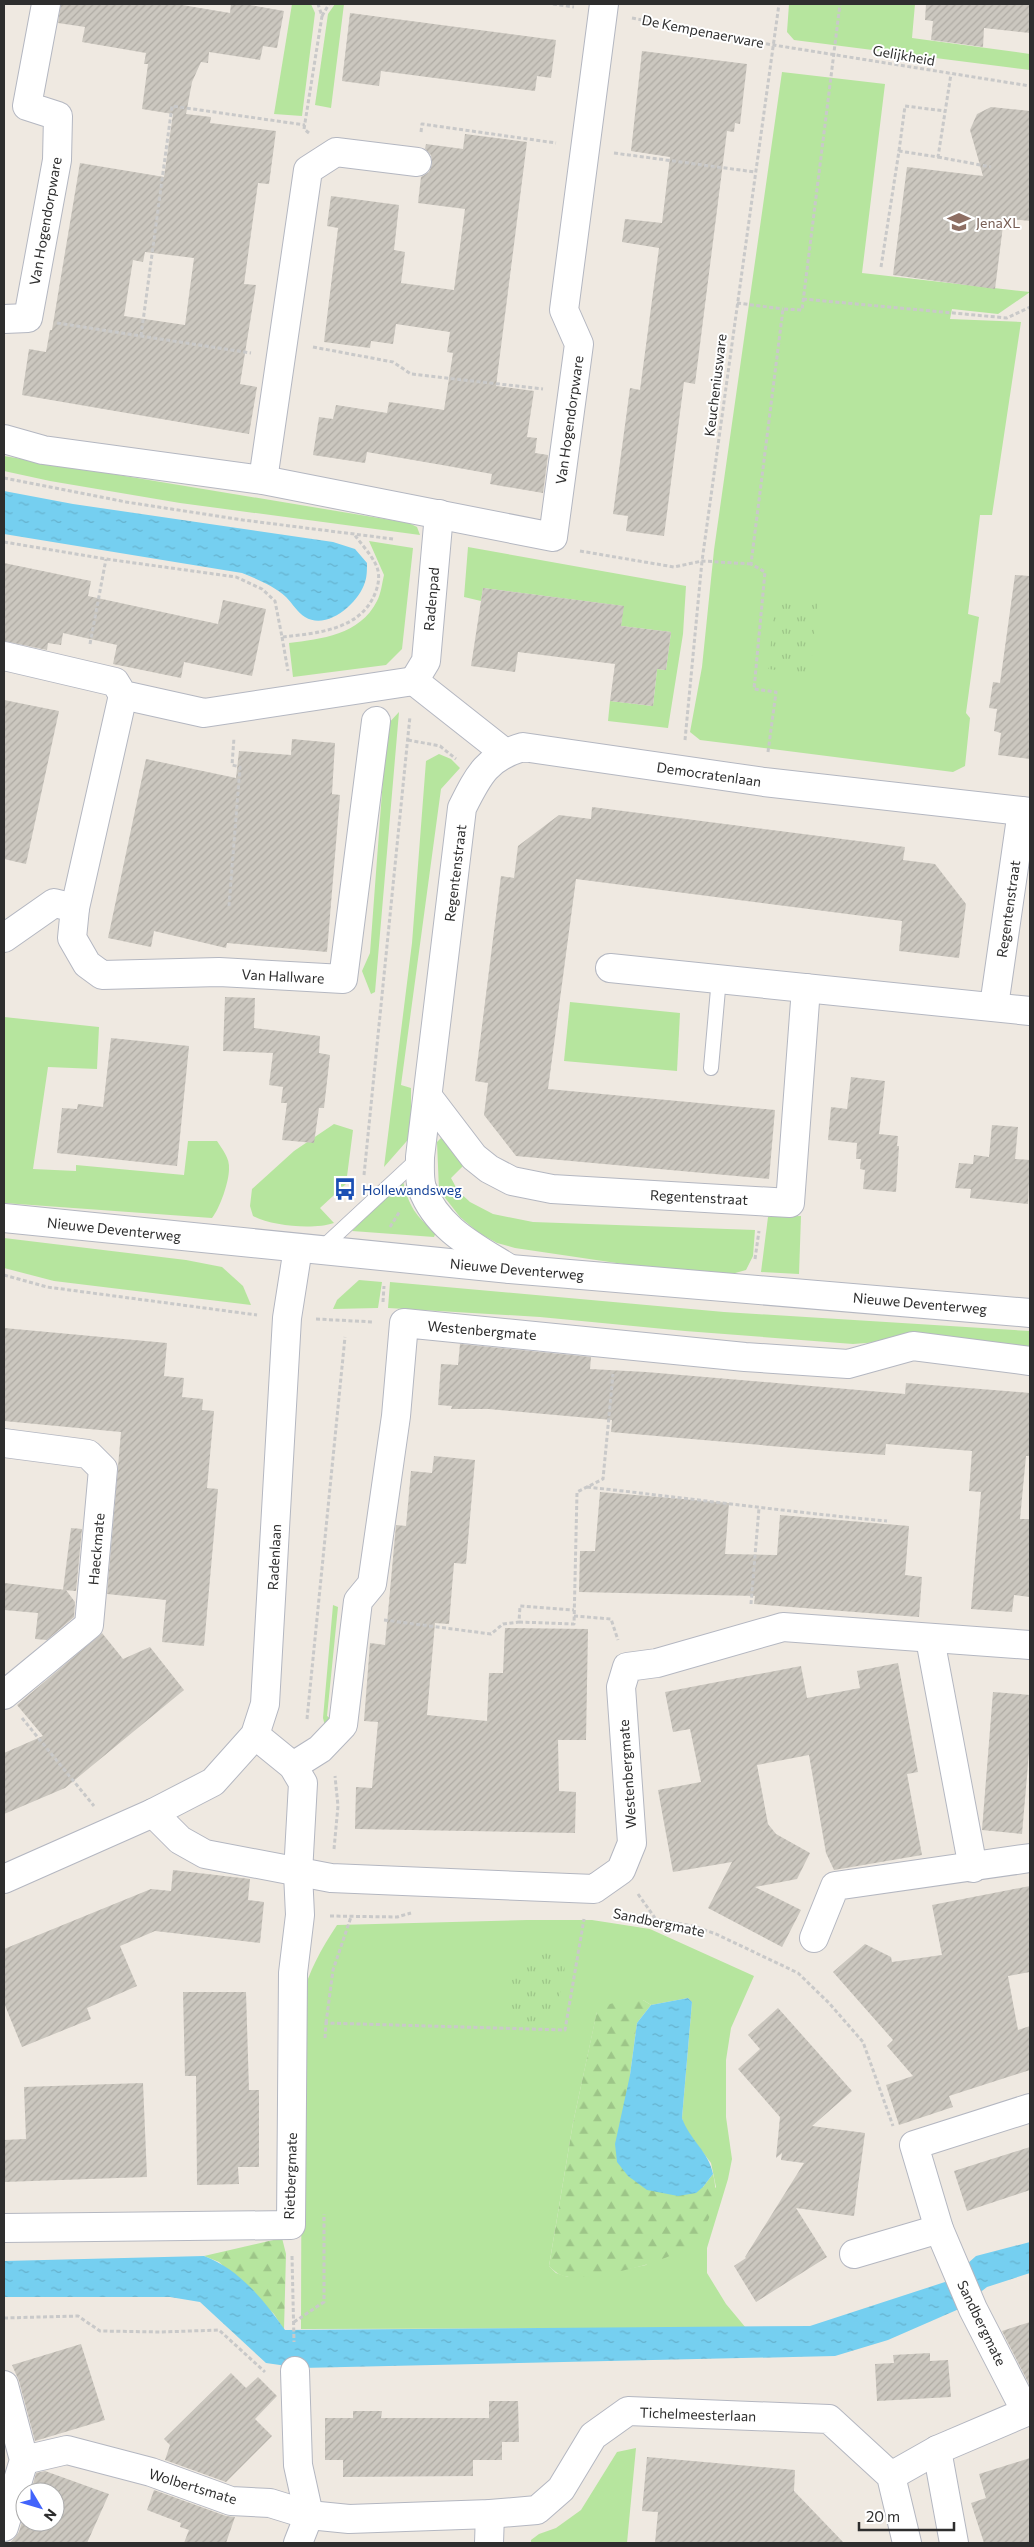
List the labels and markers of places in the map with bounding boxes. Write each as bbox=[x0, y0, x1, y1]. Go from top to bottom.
school or university icon: JenaXL bbox=[946, 209, 972, 235]
place label: JenaXL bbox=[976, 214, 1020, 231]
bus stop icon: Hollewandsweg bbox=[332, 1176, 358, 1202]
place label: Hollewandsweg bbox=[362, 1181, 462, 1198]

